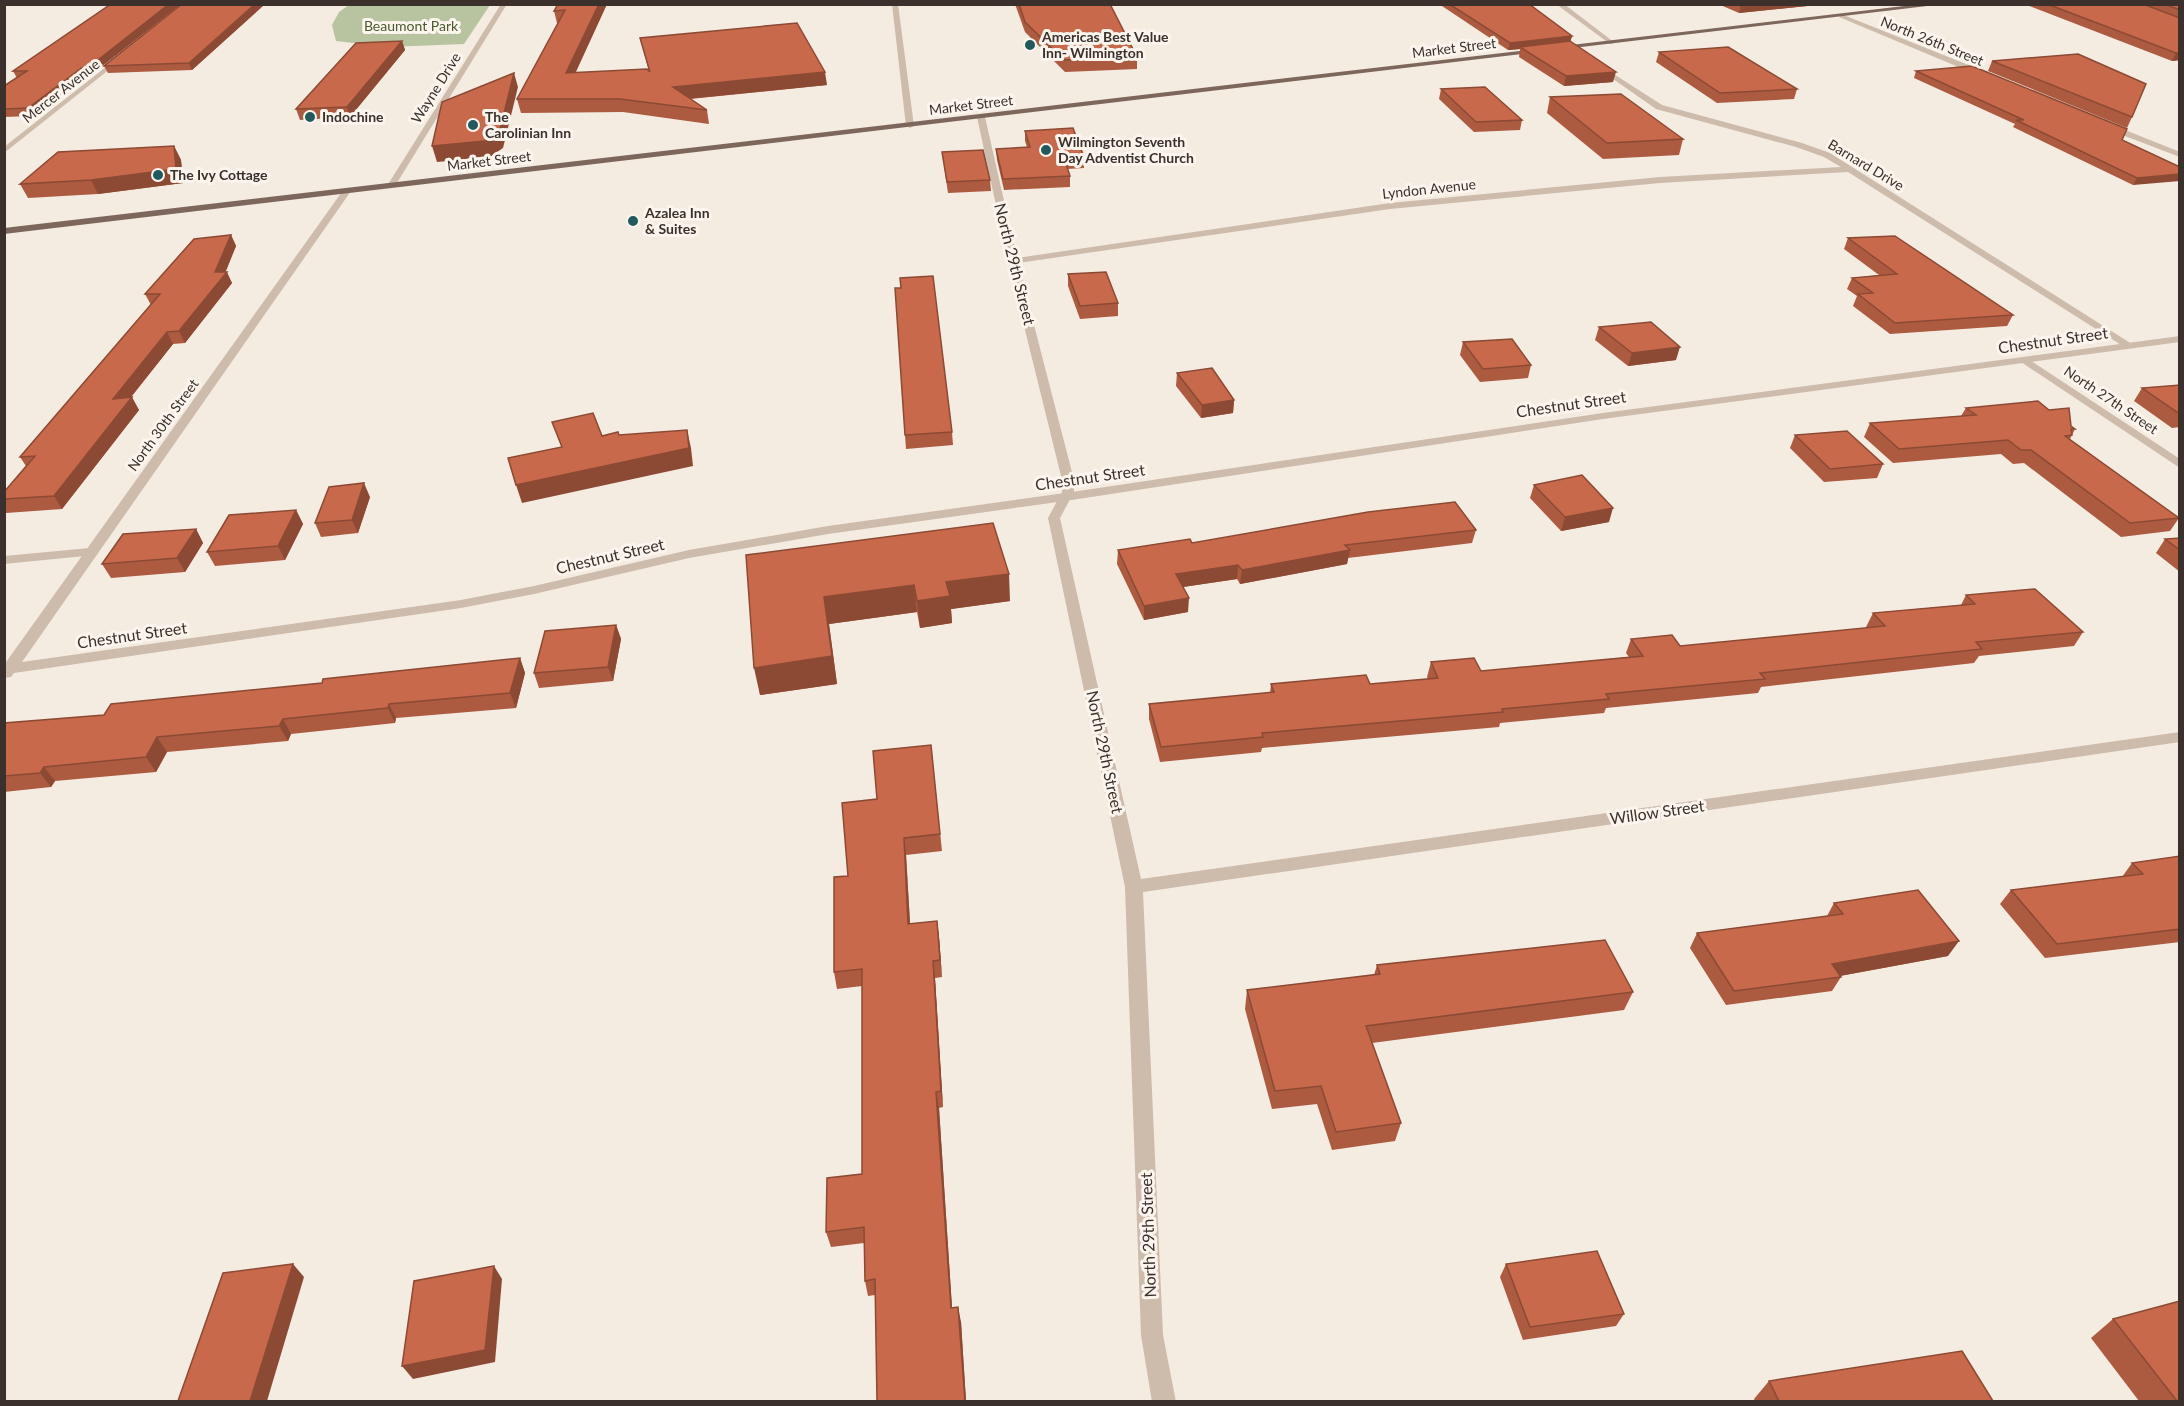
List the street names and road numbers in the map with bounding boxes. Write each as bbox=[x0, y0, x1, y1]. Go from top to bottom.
street label: North 26th Street bbox=[1878, 12, 1986, 69]
street label: Market Street bbox=[1411, 34, 1497, 61]
street label: Wayne Drive bbox=[407, 49, 464, 126]
street label: Mercer Avenue bbox=[19, 55, 103, 126]
street label: Market Street bbox=[928, 91, 1014, 118]
street label: Barnard Drive bbox=[1825, 135, 1907, 194]
street label: Market Street bbox=[446, 147, 532, 174]
street label: Lyndon Avenue bbox=[1381, 175, 1477, 202]
street label: North 29th Street bbox=[991, 201, 1040, 327]
street label: Chestnut Street bbox=[1997, 322, 2109, 357]
street label: North 27th Street bbox=[2061, 362, 2161, 437]
street label: North 30th Street bbox=[124, 375, 202, 474]
street label: Chestnut Street bbox=[1515, 386, 1627, 421]
street label: Chestnut Street bbox=[1034, 459, 1146, 494]
street label: Chestnut Street bbox=[554, 534, 666, 577]
street label: Chestnut Street bbox=[76, 617, 188, 652]
street label: North 29th Street bbox=[1083, 689, 1128, 815]
street label: Willow Street bbox=[1608, 795, 1706, 828]
street label: North 29th Street bbox=[1136, 1172, 1159, 1298]

